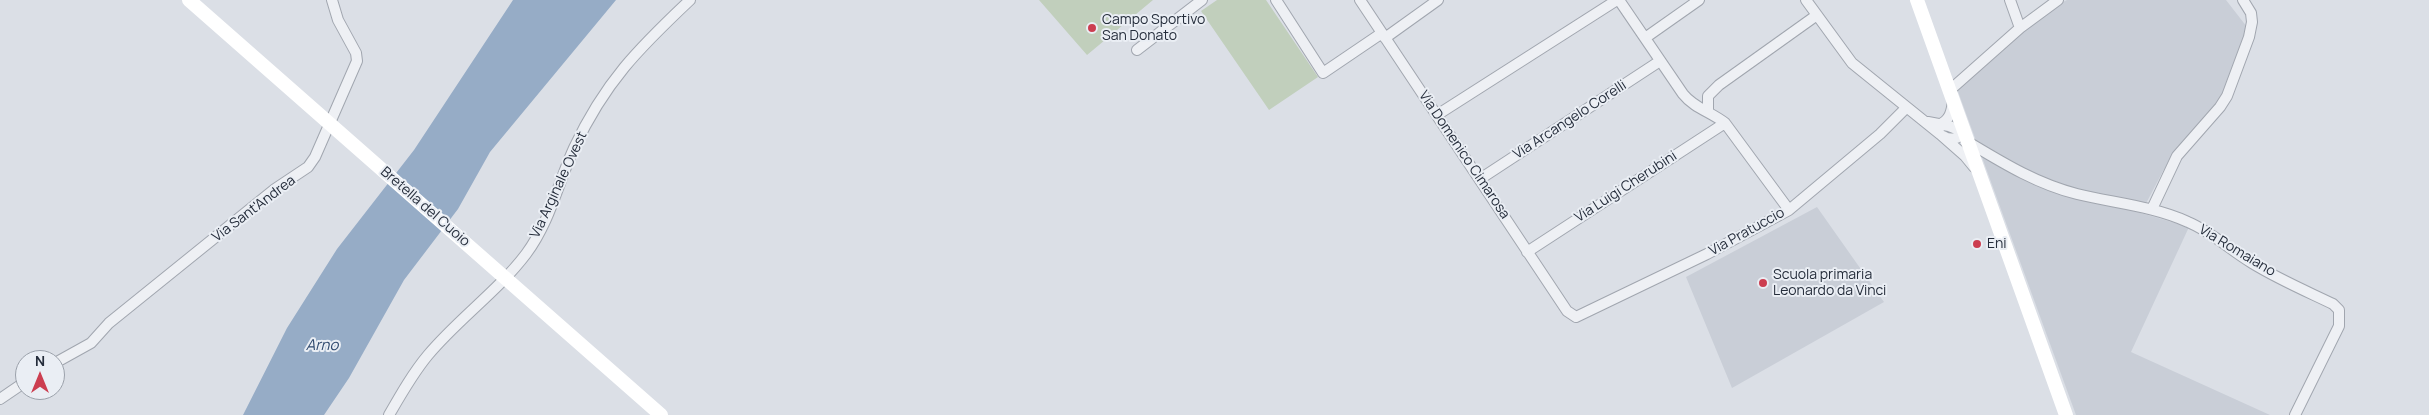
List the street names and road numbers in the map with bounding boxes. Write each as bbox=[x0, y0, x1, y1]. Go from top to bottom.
street label: Via Arcangelo Corelli bbox=[1510, 77, 1630, 163]
street label: Via Domenico Cimarosa bbox=[1415, 88, 1513, 222]
street label: Via Arginale Ovest bbox=[527, 129, 591, 241]
street label: Via Luigi Cherubini bbox=[1572, 148, 1680, 226]
street label: Bretella del Cuoio bbox=[377, 164, 473, 250]
street label: Via Sant'Andrea bbox=[209, 172, 299, 246]
street label: Via Pratuccio bbox=[1706, 204, 1788, 260]
street label: Via Romaiano bbox=[2196, 222, 2278, 280]

